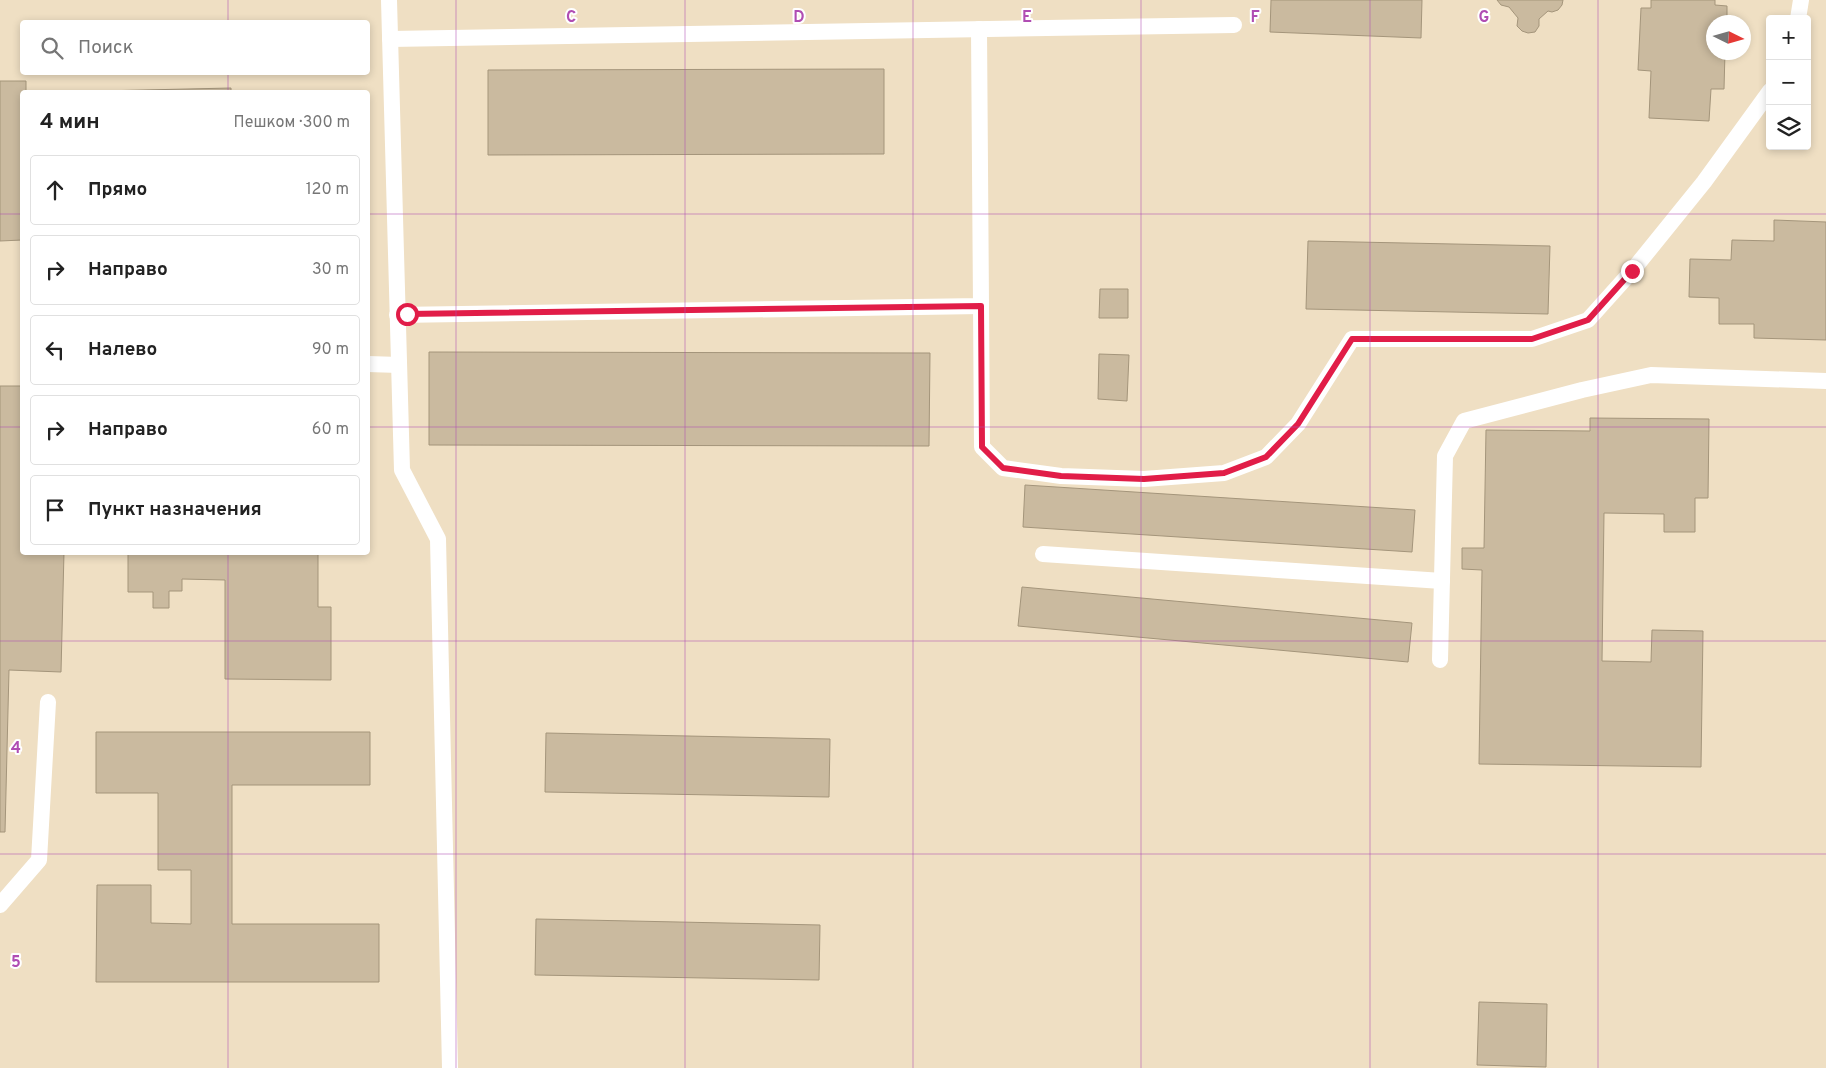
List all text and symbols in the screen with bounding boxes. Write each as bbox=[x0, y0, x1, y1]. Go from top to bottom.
text: C bbox=[566, 8, 576, 28]
text: D bbox=[793, 8, 805, 28]
text: E bbox=[1022, 8, 1032, 28]
text: F bbox=[1250, 8, 1260, 28]
text: G bbox=[1479, 8, 1489, 28]
north arrow bbox=[1706, 15, 1751, 60]
map controls bbox=[1766, 15, 1811, 150]
button: + bbox=[1766, 15, 1811, 60]
search box bbox=[20, 20, 370, 75]
icon: search bbox=[38, 34, 66, 62]
text: Поиск bbox=[78, 36, 134, 60]
button: − bbox=[1766, 60, 1811, 105]
button: layers bbox=[1766, 105, 1811, 150]
text: 4 мин bbox=[40, 109, 100, 136]
text: Пешком · 300 m bbox=[234, 113, 350, 133]
icon: ahead bbox=[41, 176, 69, 204]
text: Прямо bbox=[88, 178, 147, 202]
text: 120 m bbox=[306, 180, 349, 200]
icon: right bbox=[41, 256, 69, 284]
text: Направо bbox=[88, 258, 168, 282]
text: 30 m bbox=[312, 260, 349, 280]
route end bbox=[1621, 260, 1644, 283]
route start bbox=[396, 303, 419, 326]
icon: left bbox=[41, 336, 69, 364]
text: Налево bbox=[88, 338, 157, 362]
text: 90 m bbox=[312, 340, 349, 360]
icon: right bbox=[41, 416, 69, 444]
text: Направо bbox=[88, 418, 168, 442]
text: 60 m bbox=[312, 420, 349, 440]
icon: arrive bbox=[41, 496, 69, 524]
text: Пункт назначения bbox=[88, 498, 262, 522]
text: 4 bbox=[11, 739, 21, 759]
text: 5 bbox=[11, 953, 21, 973]

